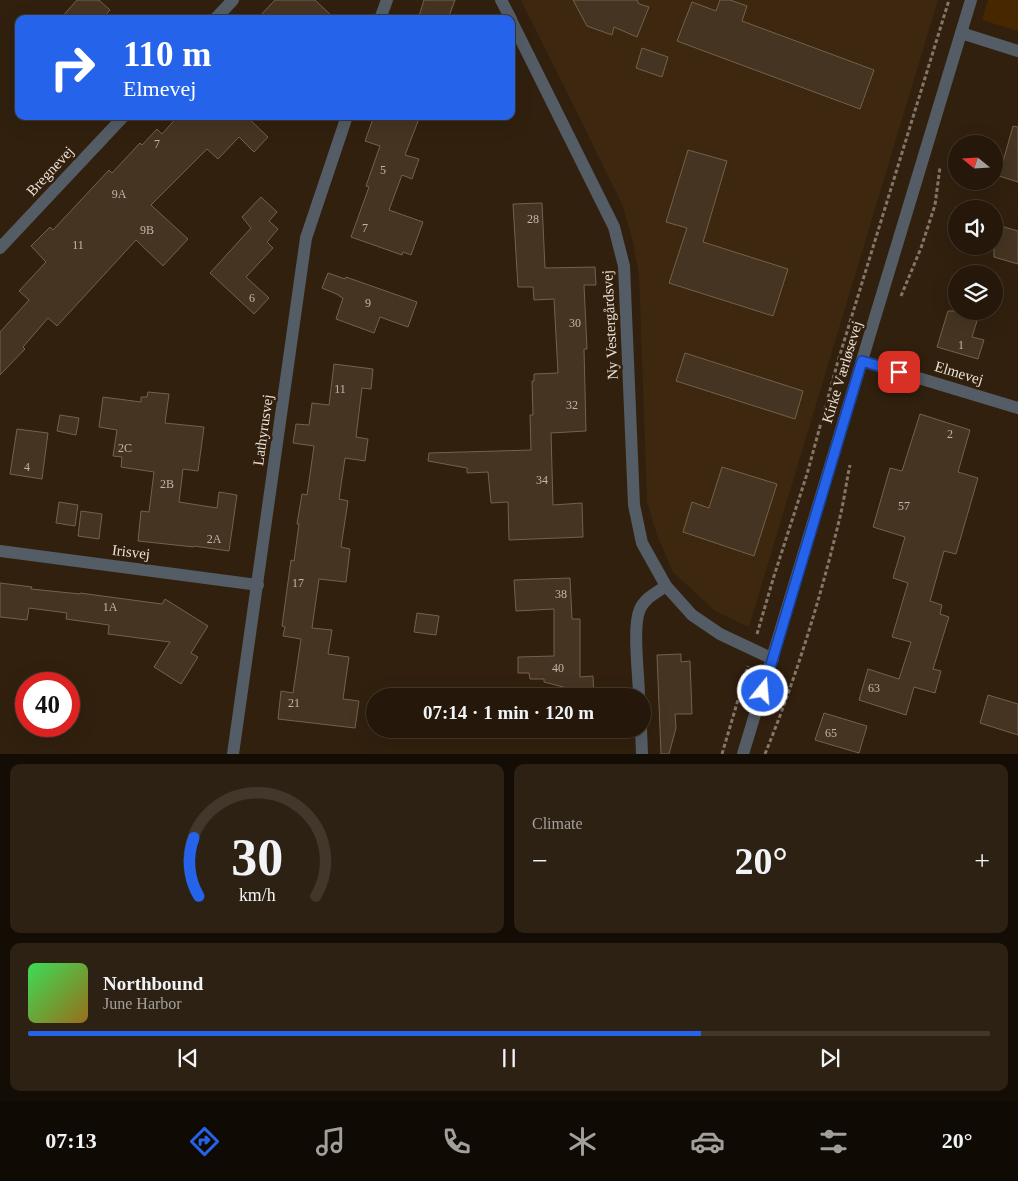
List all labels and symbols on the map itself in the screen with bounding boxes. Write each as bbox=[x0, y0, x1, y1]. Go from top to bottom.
north arrow bbox=[948, 135, 1002, 190]
house number: 7 bbox=[154, 137, 160, 151]
street label: Bregnevej bbox=[23, 143, 77, 199]
house number: 5 bbox=[380, 163, 386, 177]
house number: 9A bbox=[112, 187, 127, 201]
house number: 28 bbox=[527, 212, 539, 226]
house number: 7 bbox=[362, 221, 368, 235]
house number: 9B bbox=[140, 223, 154, 237]
house number: 11 bbox=[72, 238, 84, 252]
street label: Ny Vestergårdsvej bbox=[599, 270, 621, 380]
house number: 6 bbox=[249, 291, 255, 305]
house number: 9 bbox=[365, 296, 371, 310]
house number: 30 bbox=[569, 316, 581, 330]
street label: Kirke Værløsevej bbox=[819, 319, 865, 425]
house number: 1 bbox=[958, 338, 964, 352]
pin bbox=[878, 351, 920, 393]
street label: Elmevej bbox=[933, 358, 985, 388]
house number: 11 bbox=[334, 382, 346, 396]
street label: Lathyrusvej bbox=[250, 393, 276, 467]
house number: 32 bbox=[566, 398, 578, 412]
house number: 2 bbox=[947, 427, 953, 441]
house number: 2C bbox=[118, 441, 132, 455]
house number: 4 bbox=[24, 460, 30, 474]
house number: 34 bbox=[536, 473, 548, 487]
house number: 2B bbox=[160, 477, 174, 491]
house number: 57 bbox=[898, 499, 910, 513]
house number: 2A bbox=[207, 532, 222, 546]
street label: Irisvej bbox=[111, 542, 151, 562]
house number: 17 bbox=[292, 576, 304, 590]
house number: 38 bbox=[555, 587, 567, 601]
house number: 1A bbox=[103, 600, 118, 614]
house number: 40 bbox=[552, 661, 564, 675]
position arrow bbox=[736, 664, 788, 716]
speed limit sign: 40 bbox=[15, 672, 80, 737]
house number: 63 bbox=[868, 681, 880, 695]
house number: 21 bbox=[288, 696, 300, 710]
house number: 65 bbox=[825, 726, 837, 740]

